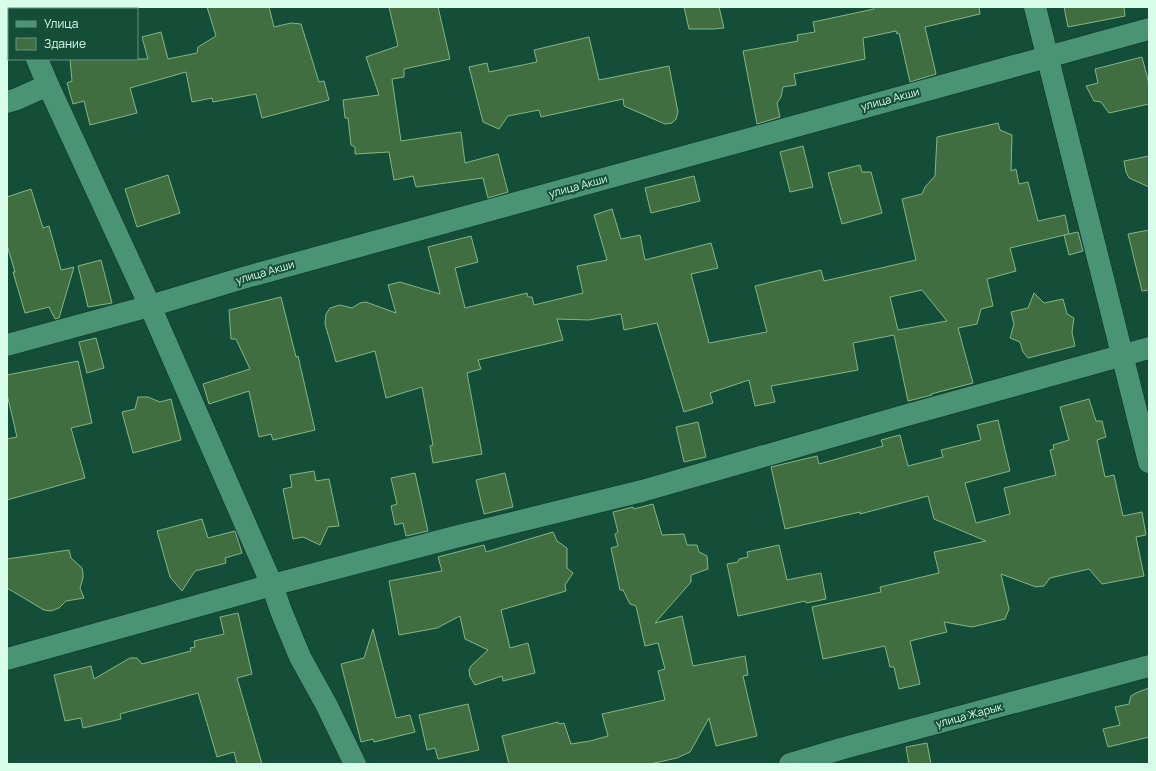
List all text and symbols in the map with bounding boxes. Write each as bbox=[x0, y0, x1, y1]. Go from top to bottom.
legend bbox=[8, 8, 138, 60]
text: Улица bbox=[44, 15, 78, 32]
text: Здание bbox=[44, 35, 86, 52]
street label: улица Акши bbox=[859, 83, 921, 114]
street label: улица Акши bbox=[547, 170, 609, 201]
street label: улица Акши bbox=[234, 256, 296, 287]
street label: улица Жарык bbox=[934, 698, 1004, 731]

